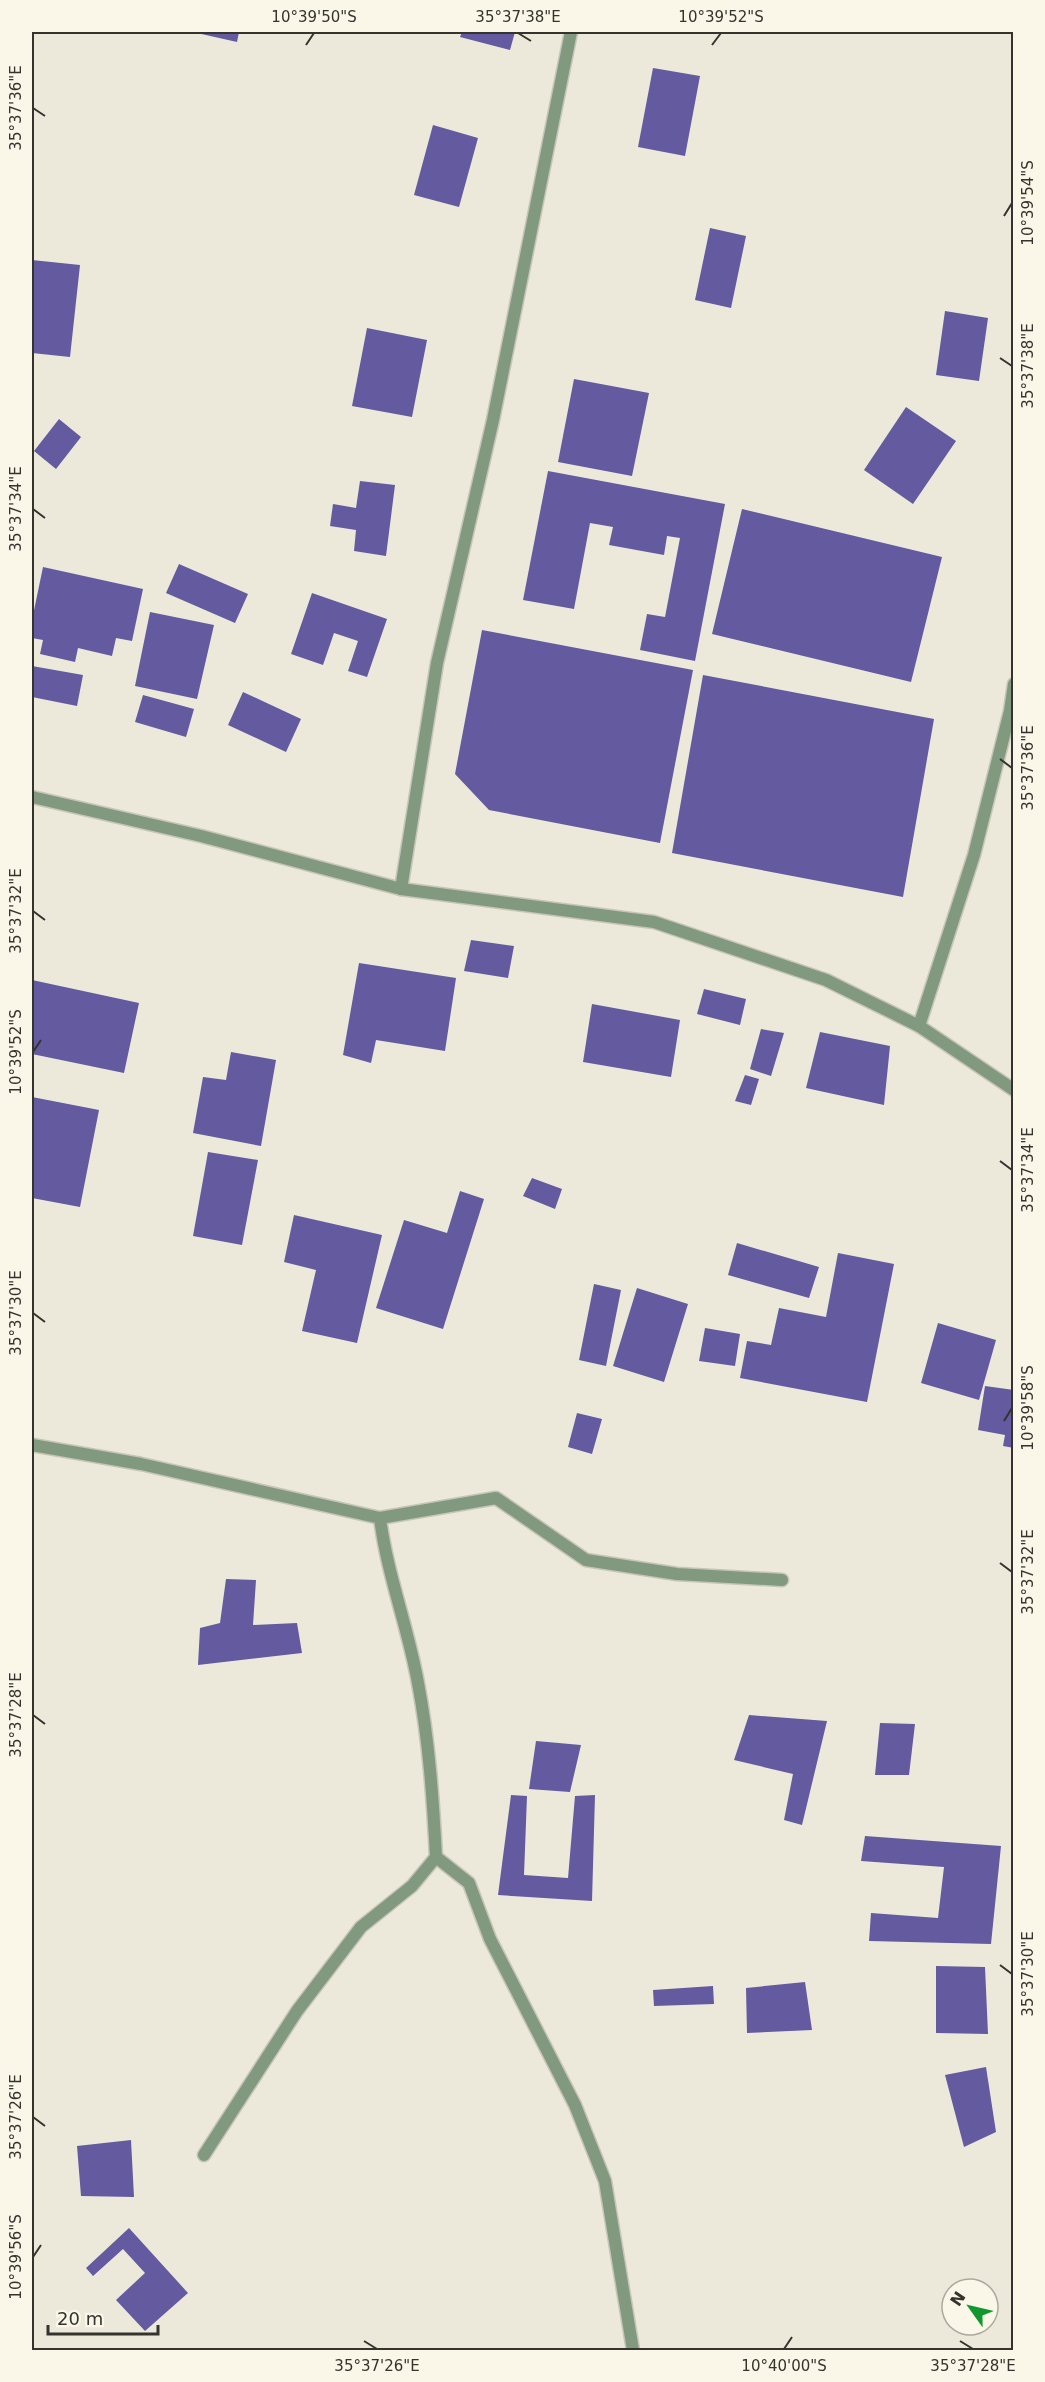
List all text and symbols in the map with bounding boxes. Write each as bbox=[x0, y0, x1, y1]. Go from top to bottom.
text: 10°39'50"S bbox=[271, 8, 357, 26]
text: 35°37'38"E bbox=[475, 8, 561, 26]
text: 10°39'52"S bbox=[678, 8, 764, 26]
text: 35°37'36"E bbox=[7, 65, 25, 151]
text: 10°39'54"S bbox=[1019, 160, 1037, 246]
text: 35°37'38"E bbox=[1019, 323, 1037, 409]
text: 35°37'34"E bbox=[7, 466, 25, 552]
text: 35°37'36"E bbox=[1019, 725, 1037, 811]
text: 35°37'32"E bbox=[7, 868, 25, 954]
text: 10°39'52"S bbox=[7, 1009, 25, 1095]
text: 35°37'34"E bbox=[1019, 1127, 1037, 1213]
text: 35°37'30"E bbox=[7, 1270, 25, 1356]
text: 10°39'58"S bbox=[1019, 1365, 1037, 1451]
text: 35°37'32"E bbox=[1019, 1529, 1037, 1615]
text: 35°37'28"E bbox=[7, 1672, 25, 1758]
text: 35°37'30"E bbox=[1019, 1931, 1037, 2017]
text: 35°37'26"E bbox=[7, 2074, 25, 2160]
text: 10°39'56"S bbox=[7, 2214, 25, 2300]
north arrow bbox=[940, 2277, 1000, 2337]
text: N bbox=[946, 2288, 970, 2310]
scale bar bbox=[48, 2298, 158, 2336]
text: 20 m bbox=[57, 2308, 103, 2329]
text: 35°37'26"E bbox=[334, 2357, 420, 2375]
text: 10°40'00"S bbox=[741, 2357, 827, 2375]
text: 35°37'28"E bbox=[930, 2357, 1016, 2375]

